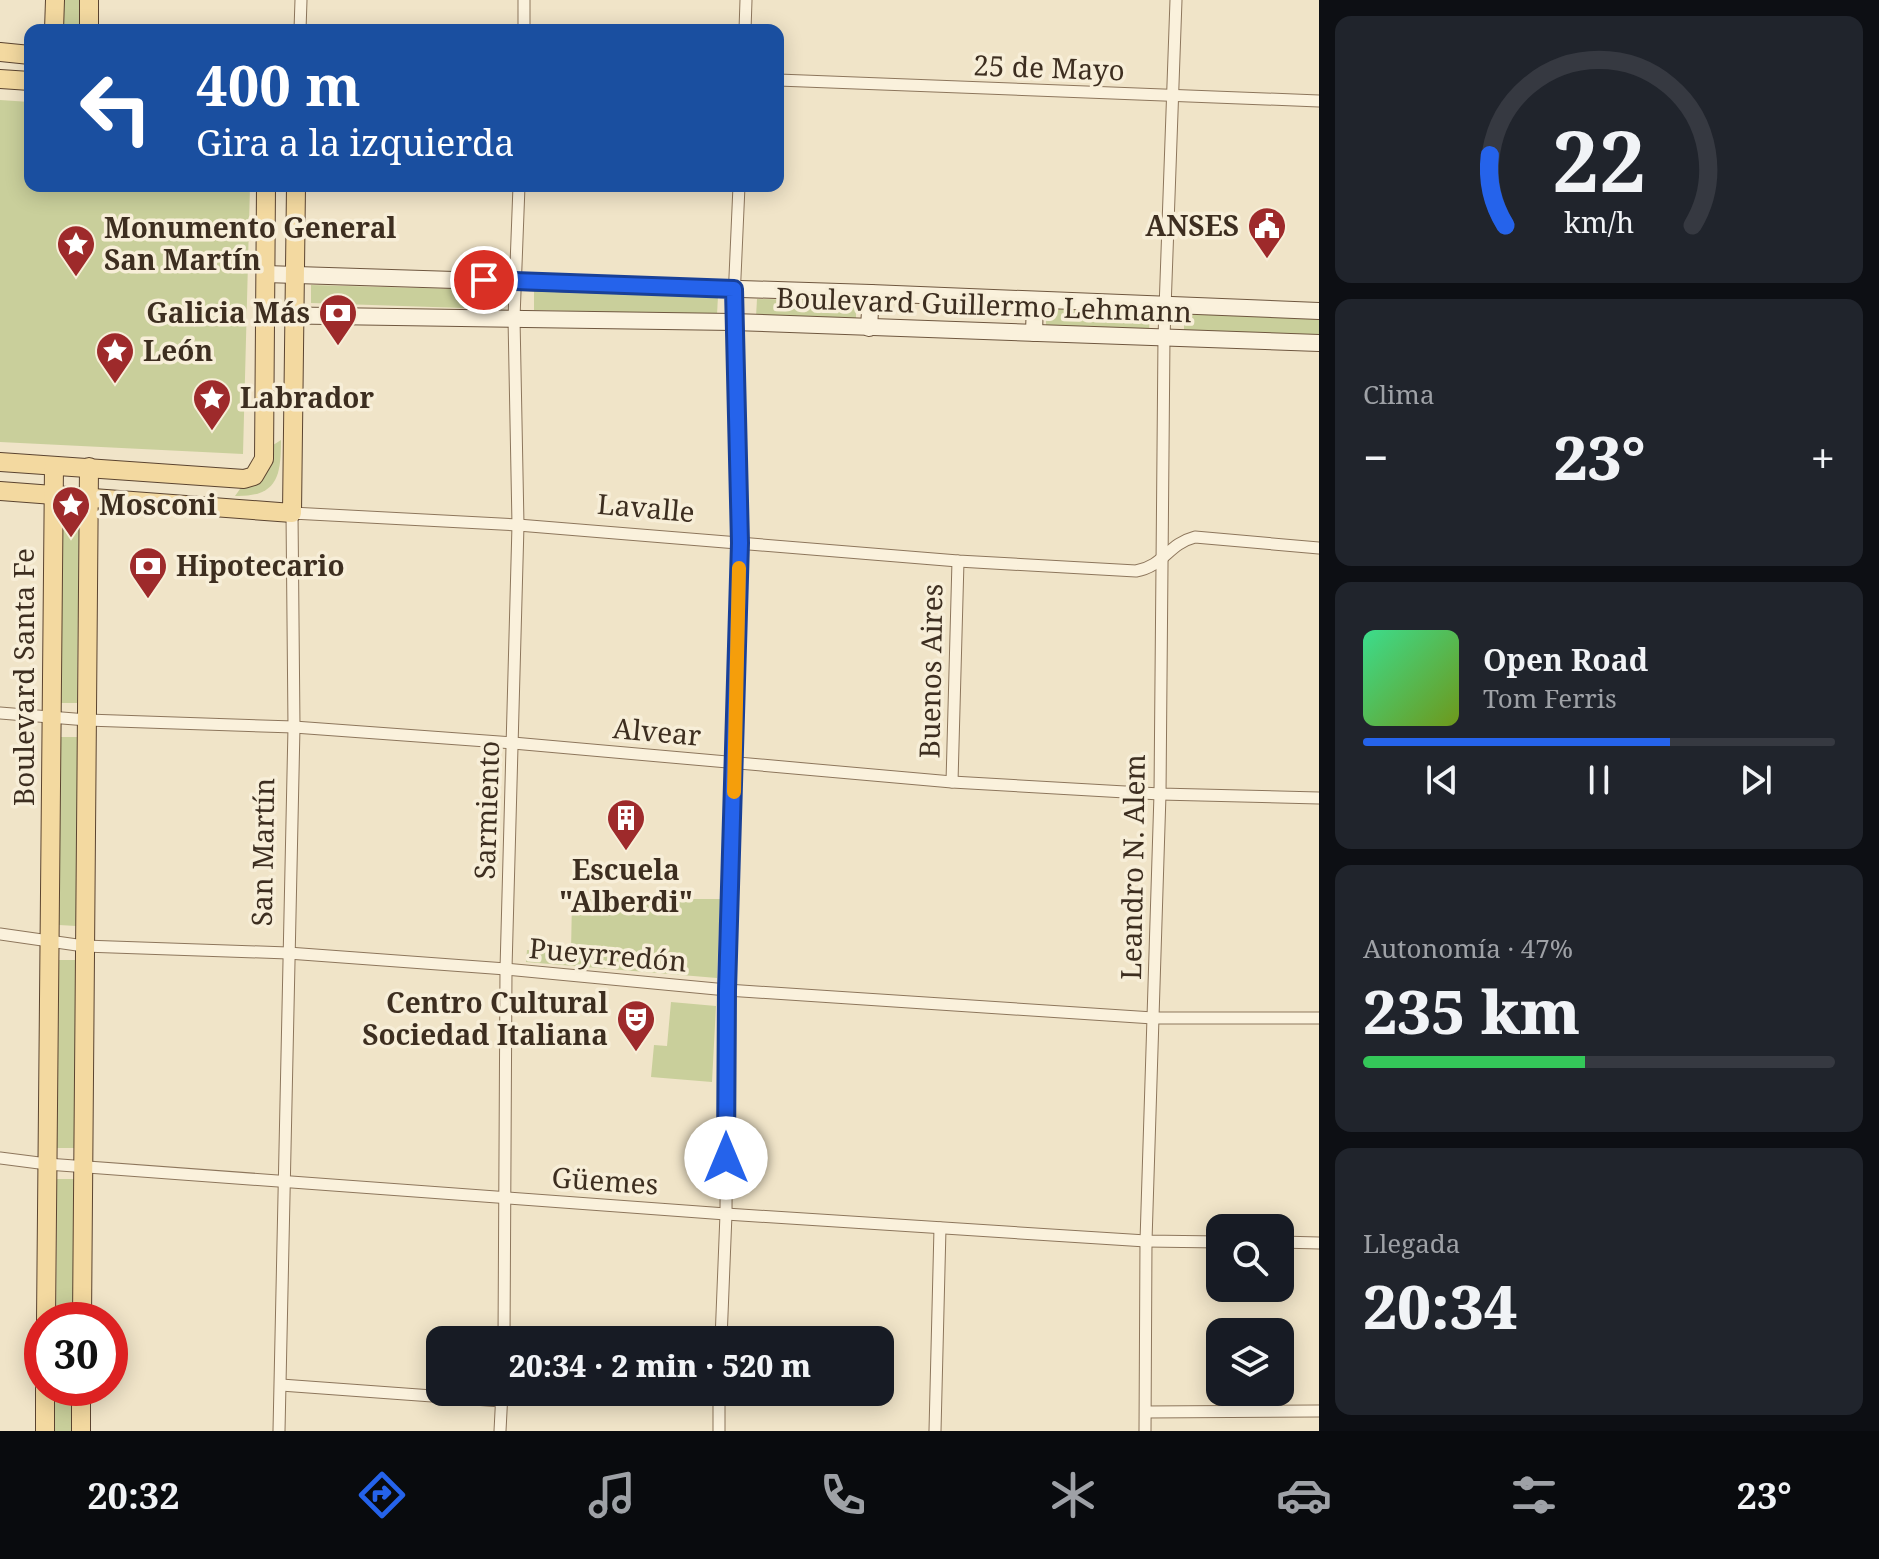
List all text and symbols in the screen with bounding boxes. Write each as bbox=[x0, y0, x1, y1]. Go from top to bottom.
street label: 25 de Mayo bbox=[973, 45, 1125, 89]
text: 400 m bbox=[196, 46, 361, 122]
icon: left bbox=[64, 56, 168, 160]
text: 22 bbox=[1552, 102, 1646, 215]
text: Gira a la izquierda bbox=[196, 118, 515, 167]
text: km/h bbox=[1564, 202, 1634, 241]
public building icon: ANSES bbox=[1246, 205, 1288, 260]
place label: ANSES bbox=[1145, 206, 1239, 244]
place label: Monumento General San Martín bbox=[104, 208, 396, 278]
place icon: Monumento General San Martín bbox=[55, 223, 97, 278]
pin bbox=[450, 246, 518, 314]
icon: arrive bbox=[462, 258, 506, 302]
street label: Boulevard Guillermo Lehmann bbox=[775, 278, 1193, 330]
bank icon: Galicia Más bbox=[317, 292, 359, 347]
place label: Galicia Más bbox=[146, 293, 310, 331]
place icon: León bbox=[94, 330, 136, 385]
place label: León bbox=[143, 331, 213, 369]
text: Clima bbox=[1363, 376, 1435, 412]
place icon: Labrador bbox=[191, 377, 233, 432]
place label: Labrador bbox=[240, 378, 375, 416]
text: 23° bbox=[1553, 416, 1645, 498]
text: − bbox=[1363, 427, 1388, 487]
text: + bbox=[1810, 427, 1835, 487]
place icon: Mosconi bbox=[50, 484, 92, 539]
street label: Lavalle bbox=[596, 484, 696, 530]
place label: Mosconi bbox=[99, 485, 217, 523]
bank icon: Hipotecario bbox=[127, 545, 169, 600]
place label: Hipotecario bbox=[176, 546, 345, 584]
street label: Boulevard Santa Fe bbox=[4, 548, 42, 806]
street label: Buenos Aires bbox=[909, 583, 951, 759]
text: Open Road bbox=[1483, 639, 1648, 680]
text: Tom Ferris bbox=[1483, 680, 1617, 716]
street label: Alvear bbox=[611, 708, 703, 754]
street label: Sarmiento bbox=[465, 740, 507, 880]
street label: Leandro N. Alem bbox=[1111, 754, 1153, 980]
icon: previous bbox=[1420, 758, 1464, 802]
icon: pause bbox=[1577, 758, 1621, 802]
icon: next bbox=[1734, 758, 1778, 802]
street label: San Martín bbox=[242, 777, 282, 927]
building icon: Escuela "Alberdi" bbox=[605, 797, 647, 852]
place label: Escuela "Alberdi" bbox=[559, 850, 693, 920]
street label: Pueyrredón bbox=[528, 928, 689, 980]
text: Autonomía · 47% bbox=[1363, 930, 1573, 966]
text: 235 km bbox=[1363, 970, 1580, 1052]
place label: Centro Cultural Sociedad Italiana bbox=[362, 983, 608, 1053]
theatre icon: Centro Cultural Sociedad Italiana bbox=[615, 998, 657, 1053]
position arrow bbox=[684, 1116, 768, 1200]
street label: Güemes bbox=[550, 1157, 660, 1203]
map controls bbox=[1206, 1214, 1294, 1406]
button: search bbox=[1206, 1214, 1294, 1302]
text: Llegada bbox=[1363, 1225, 1460, 1261]
text: 20:34 bbox=[1363, 1265, 1518, 1347]
speed limit sign: 30 bbox=[24, 1302, 128, 1406]
button: layers bbox=[1206, 1318, 1294, 1406]
text: 20:34 · 2 min · 520 m bbox=[509, 1345, 811, 1386]
icon: directions bbox=[354, 1467, 410, 1523]
icon: music bbox=[584, 1467, 640, 1523]
icon: phone bbox=[815, 1467, 871, 1523]
icon: climate bbox=[1045, 1467, 1101, 1523]
icon: car bbox=[1276, 1467, 1332, 1523]
icon: filters bbox=[1506, 1467, 1562, 1523]
text: 20:32 bbox=[87, 1471, 180, 1520]
text: 23° bbox=[1737, 1471, 1792, 1520]

